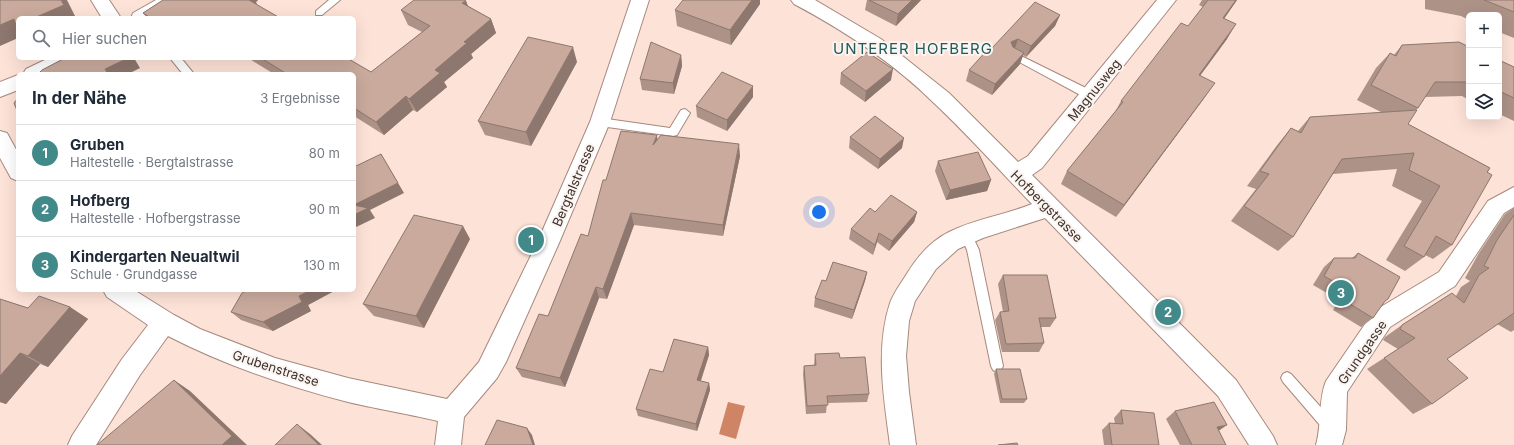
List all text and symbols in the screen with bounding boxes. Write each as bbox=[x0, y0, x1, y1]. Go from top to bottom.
map controls bbox=[1466, 12, 1502, 120]
button: + bbox=[1466, 12, 1502, 48]
search box bbox=[16, 16, 356, 60]
icon: search bbox=[30, 27, 52, 49]
text: Hier suchen bbox=[62, 29, 147, 48]
district label: UNTERER HOFBERG bbox=[833, 39, 993, 58]
button: − bbox=[1466, 48, 1502, 84]
street label: Magnusweg bbox=[1064, 56, 1124, 124]
button: layers bbox=[1466, 84, 1502, 120]
text: In der Nähe bbox=[32, 88, 127, 108]
text: 3 Ergebnisse bbox=[260, 90, 340, 106]
text: Gruben bbox=[70, 135, 124, 154]
street label: Bergtalstrasse bbox=[548, 141, 598, 229]
text: 1 bbox=[42, 145, 48, 161]
text: 80 m bbox=[309, 145, 340, 161]
text: Haltestelle · Bergtalstrasse bbox=[70, 154, 234, 170]
street label: Hofbergstrasse bbox=[1008, 167, 1086, 245]
text: Hofberg bbox=[70, 191, 130, 210]
text: 2 bbox=[41, 201, 49, 217]
text: 90 m bbox=[309, 201, 340, 217]
your location bbox=[809, 202, 829, 222]
text: Haltestelle · Hofbergstrasse bbox=[70, 210, 241, 226]
pin: 1 bbox=[518, 225, 544, 255]
text: Kindergarten Neualtwil bbox=[70, 247, 240, 266]
text: 3 bbox=[41, 257, 49, 273]
text: 130 m bbox=[303, 257, 340, 273]
text: Schule · Grundgasse bbox=[70, 266, 197, 282]
pin: 3 bbox=[1328, 278, 1354, 308]
pin: 2 bbox=[1155, 297, 1181, 327]
street label: Grundgasse bbox=[1334, 317, 1390, 387]
street label: Grubenstrasse bbox=[231, 346, 321, 390]

